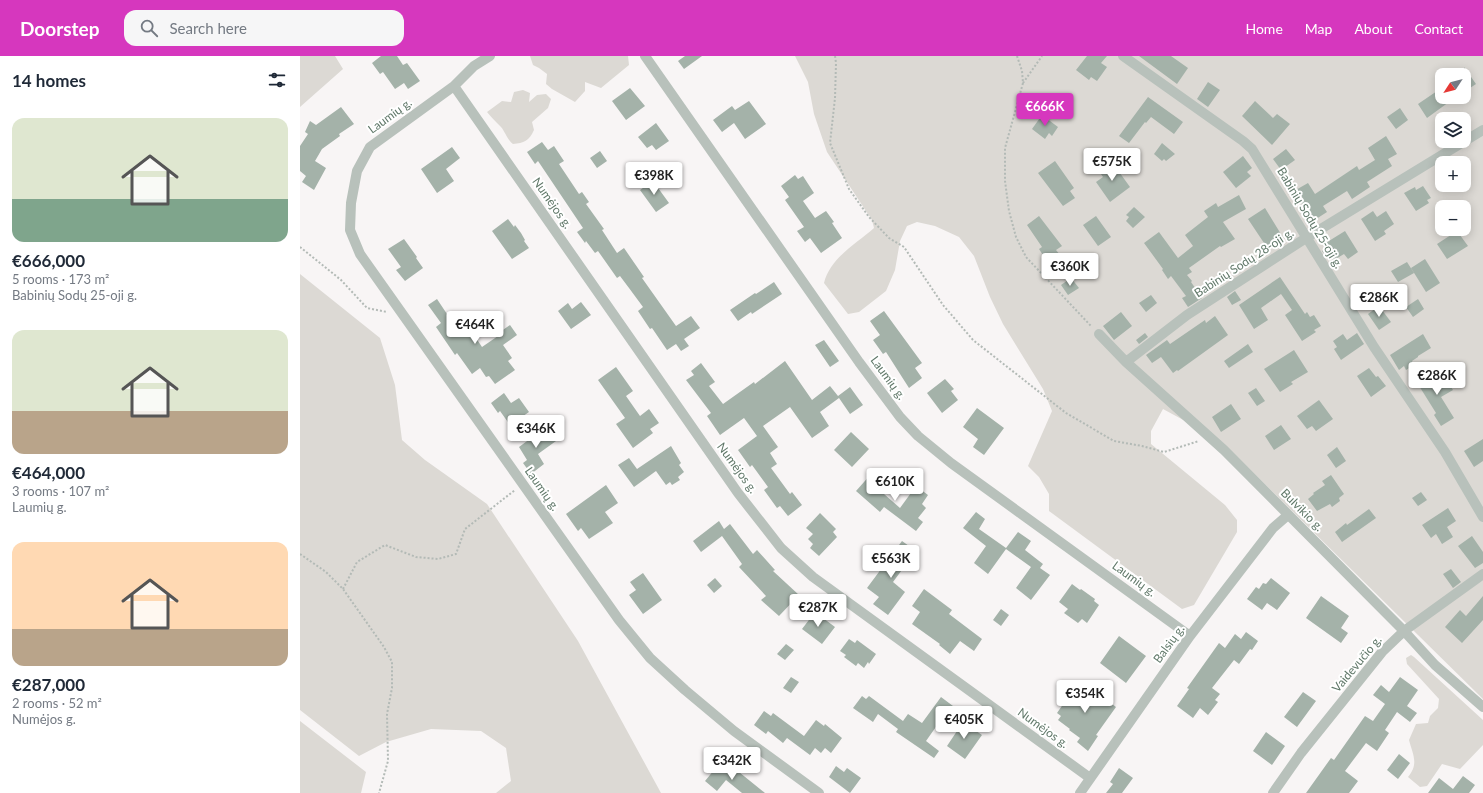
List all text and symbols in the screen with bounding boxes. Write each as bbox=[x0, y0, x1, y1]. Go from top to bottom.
search box bbox=[124, 10, 404, 46]
text: Doorstep bbox=[20, 17, 100, 40]
icon: search bbox=[138, 17, 160, 39]
text: Search here bbox=[170, 19, 247, 37]
text: Home bbox=[1245, 20, 1283, 37]
text: Map bbox=[1305, 20, 1332, 37]
text: About bbox=[1354, 20, 1392, 37]
text: Contact bbox=[1414, 20, 1463, 37]
north arrow bbox=[1435, 68, 1471, 104]
map controls bbox=[1435, 68, 1471, 236]
icon: filters bbox=[266, 69, 288, 91]
text: 14 homes bbox=[12, 70, 86, 91]
pin: €666K bbox=[1017, 93, 1073, 127]
street label: Laumių g. bbox=[365, 95, 415, 136]
text: €666K bbox=[1025, 98, 1065, 114]
button: layers bbox=[1435, 112, 1471, 148]
icon: home bbox=[114, 144, 186, 216]
pin: €575K bbox=[1084, 148, 1140, 182]
text: €575K bbox=[1092, 153, 1132, 169]
button: + bbox=[1435, 156, 1471, 192]
pin: €398K bbox=[626, 162, 682, 196]
street label: Babinių Sodų 25-oji g. bbox=[1274, 164, 1347, 271]
text: €398K bbox=[634, 167, 674, 183]
street label: Numėjos g. bbox=[529, 174, 576, 231]
button: − bbox=[1435, 200, 1471, 236]
street label: Babinių Sodų 28-oji g. bbox=[1191, 225, 1296, 300]
text: €666,000 bbox=[12, 250, 85, 271]
pin: €360K bbox=[1042, 253, 1098, 287]
text: €360K bbox=[1050, 258, 1090, 274]
text: 5 rooms · 173 m² bbox=[12, 271, 109, 287]
pin: €286K bbox=[1351, 284, 1407, 318]
text: Babinių Sodų 25-oji g. bbox=[12, 287, 137, 303]
text: €286K bbox=[1359, 289, 1399, 305]
pin: €464K bbox=[447, 311, 503, 345]
text: €464K bbox=[455, 316, 495, 332]
street label: Laumių g. bbox=[868, 353, 909, 403]
icon: home bbox=[114, 356, 186, 428]
pin: €286K bbox=[1409, 362, 1465, 396]
text: €286K bbox=[1417, 367, 1457, 383]
pin: €346K bbox=[508, 415, 564, 449]
text: €346K bbox=[516, 420, 556, 436]
street label: Numėjos g. bbox=[714, 439, 761, 496]
text: €464,000 bbox=[12, 462, 85, 483]
street label: Laumių g. bbox=[522, 464, 563, 514]
pin: €610K bbox=[867, 468, 923, 502]
text: €610K bbox=[875, 473, 915, 489]
text: 3 rooms · 107 m² bbox=[12, 483, 109, 499]
street label: Bulvikio g. bbox=[1278, 485, 1327, 534]
text: Laumių g. bbox=[12, 499, 67, 515]
pin: €563K bbox=[863, 545, 919, 579]
text: €563K bbox=[871, 550, 911, 566]
street label: Laumių g. bbox=[1109, 558, 1159, 600]
icon: home bbox=[114, 568, 186, 640]
pin: €287K bbox=[790, 594, 846, 628]
text: €287K bbox=[798, 599, 838, 615]
street label: Balsių g. bbox=[1150, 622, 1188, 666]
street label: Vaidevučio g. bbox=[1329, 632, 1385, 695]
text: €287,000 bbox=[12, 674, 85, 695]
pin: €354K bbox=[1057, 680, 1113, 714]
text: €354K bbox=[1065, 685, 1105, 701]
text: 2 rooms · 52 m² bbox=[12, 695, 102, 711]
street label: Numėjos g. bbox=[1015, 704, 1072, 751]
pin: €405K bbox=[936, 706, 992, 740]
text: Numėjos g. bbox=[12, 711, 76, 727]
text: €405K bbox=[944, 711, 984, 727]
pin: €342K bbox=[704, 747, 760, 781]
text: €342K bbox=[712, 752, 752, 768]

